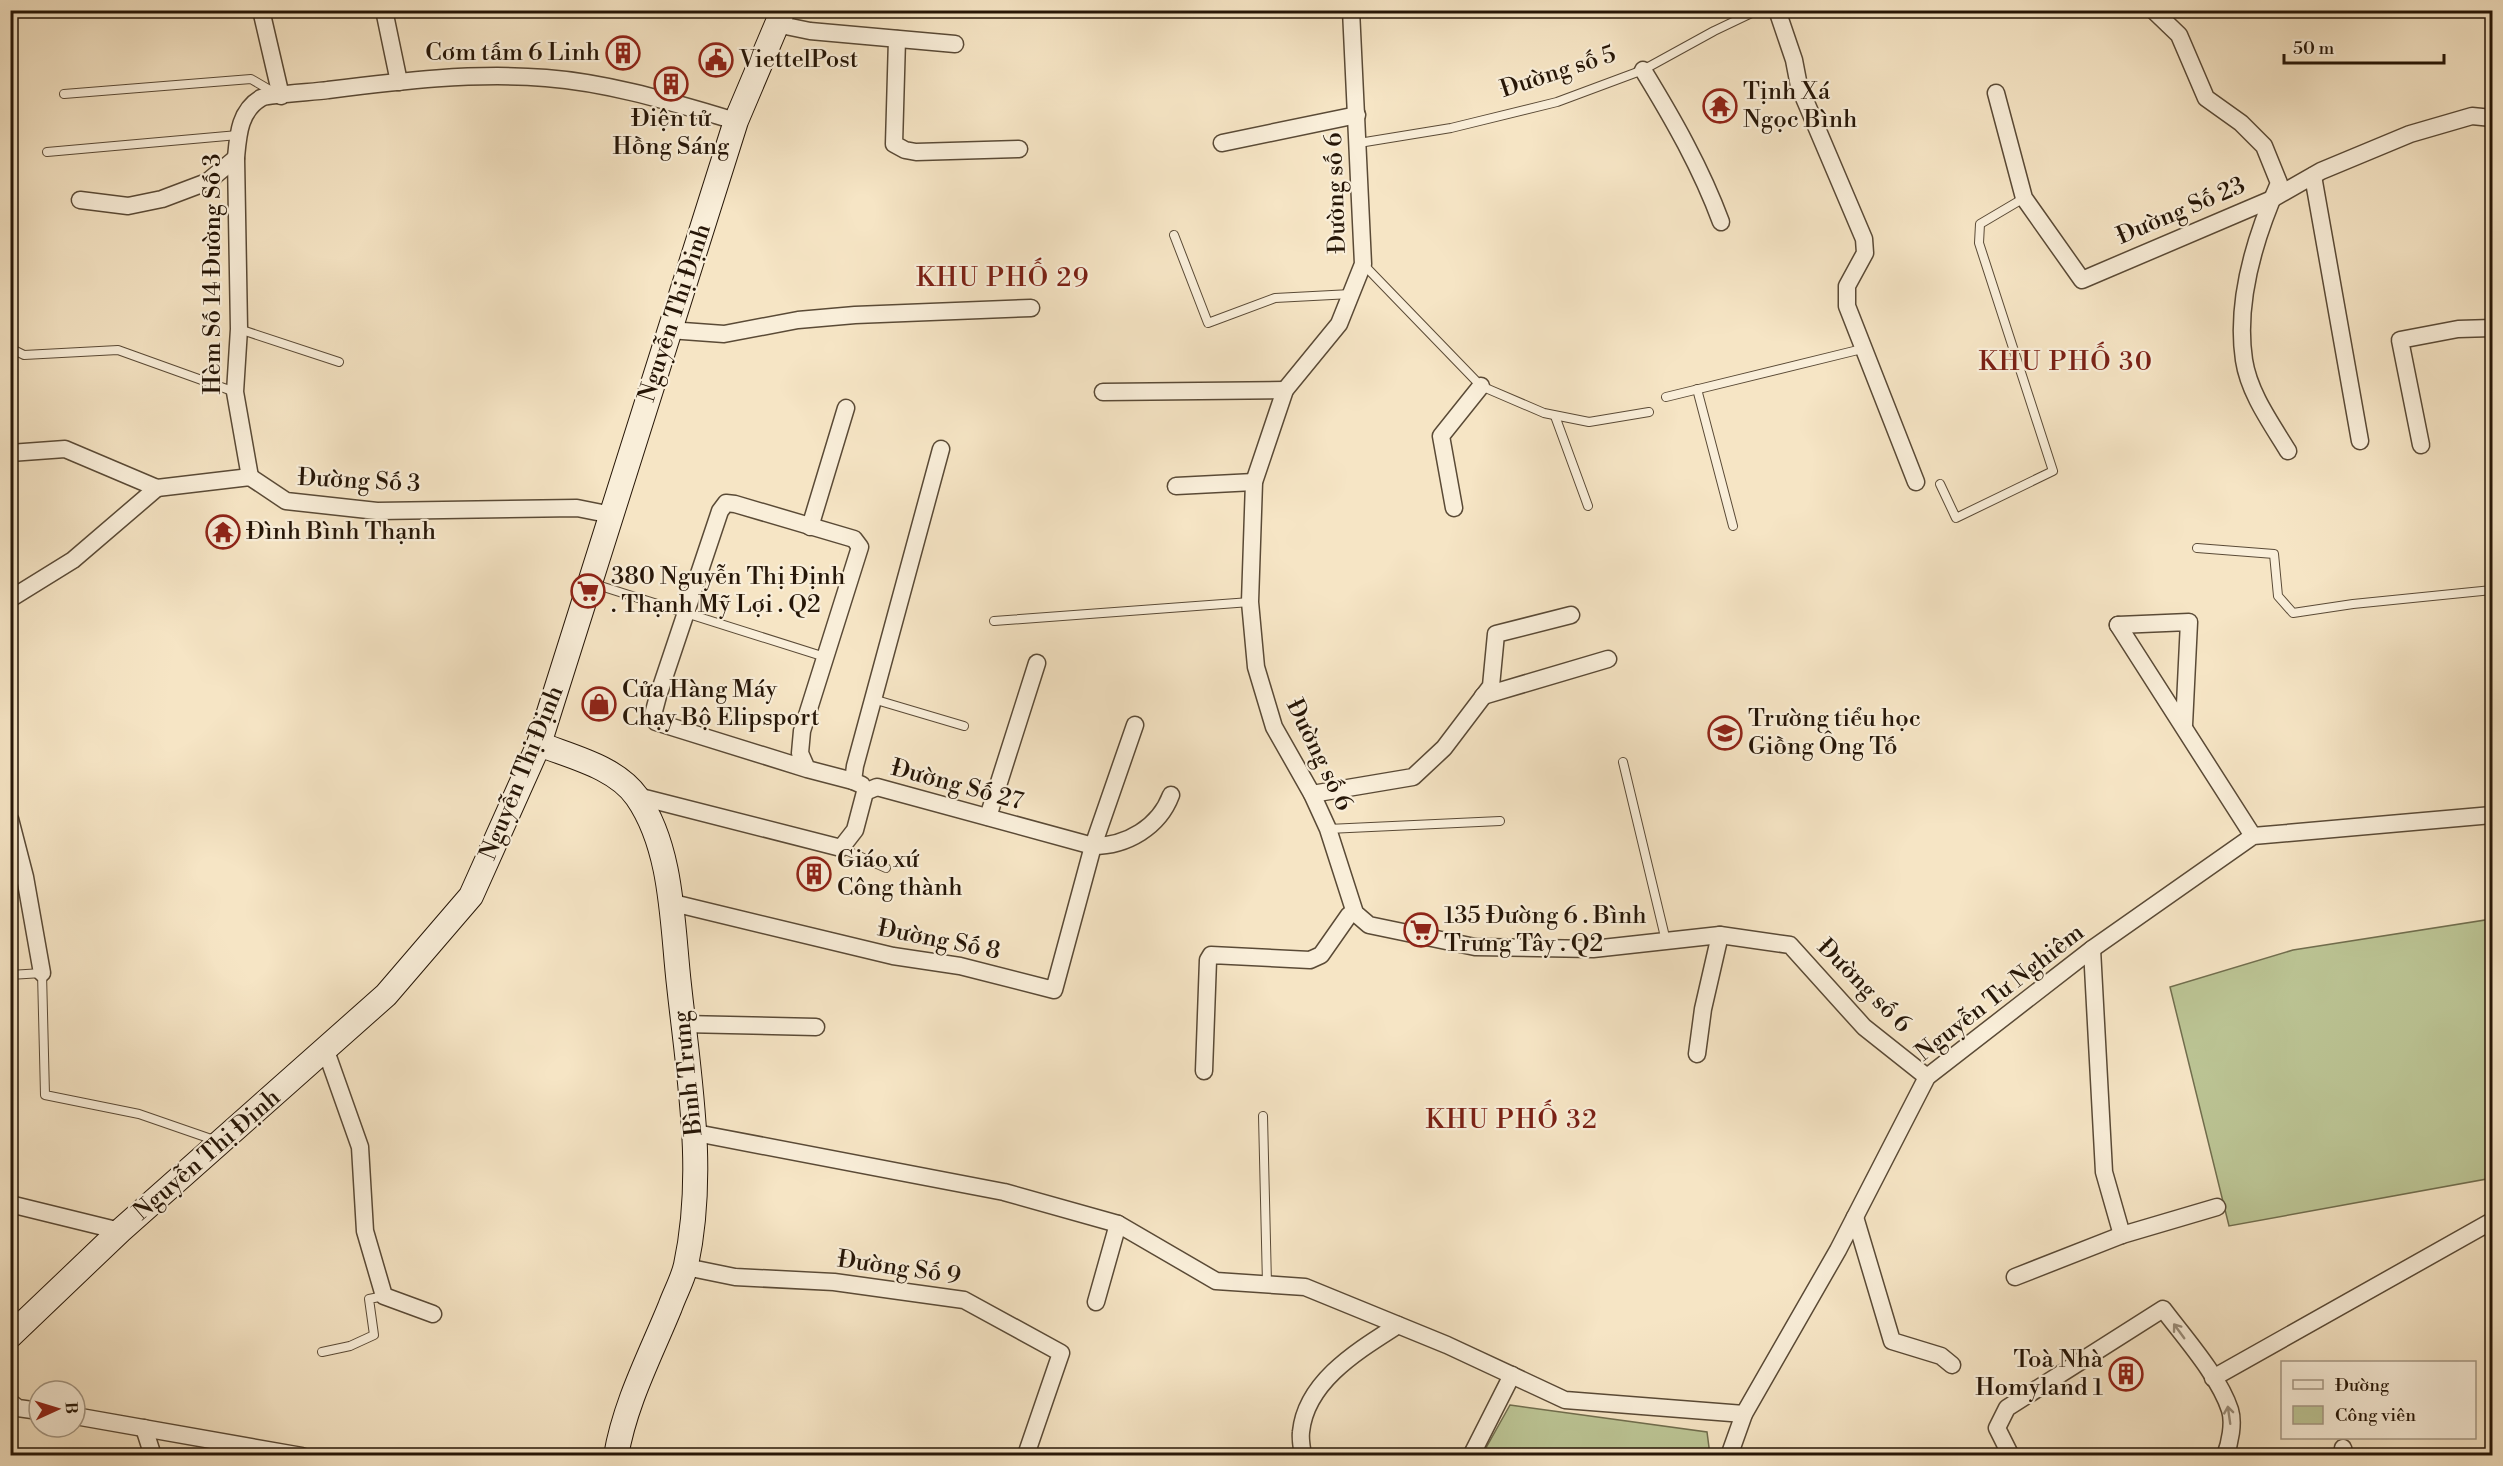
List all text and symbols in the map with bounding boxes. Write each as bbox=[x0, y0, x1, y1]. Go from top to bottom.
scale bar bbox=[2284, 27, 2444, 65]
building icon: Cơm tấm 6 Linh bbox=[605, 35, 641, 71]
text: 50 m bbox=[2293, 37, 2335, 60]
place label: Cơm tấm 6 Linh bbox=[425, 38, 600, 68]
street label: Đường số 5 bbox=[1496, 39, 1620, 105]
public building icon: ViettelPost bbox=[698, 42, 734, 78]
place label: ViettelPost bbox=[738, 45, 859, 75]
building icon: Điện tử Hồng Sáng bbox=[653, 66, 689, 102]
place label: Tịnh Xá Ngọc Bình bbox=[1743, 77, 1857, 135]
temple icon: Tịnh Xá Ngọc Bình bbox=[1702, 88, 1738, 124]
place label: Điện tử Hồng Sáng bbox=[612, 104, 730, 162]
street label: Đường số 6 bbox=[1319, 132, 1353, 254]
street label: Hèm Số 14 Đường Số 3 bbox=[198, 153, 228, 395]
street label: Đường Số 23 bbox=[2112, 170, 2250, 252]
street label: Nguyễn Thị Định bbox=[632, 220, 718, 406]
district label: KHU PHỐ 29 bbox=[916, 257, 1090, 294]
district label: KHU PHỐ 30 bbox=[1978, 341, 2154, 378]
street label: Đường Số 3 bbox=[297, 463, 421, 499]
temple icon: Đình Bình Thạnh bbox=[205, 514, 241, 550]
place label: Đình Bình Thạnh bbox=[246, 517, 436, 547]
place label: 380 Nguyễn Thị Định . Thạnh Mỹ Lợi . Q2 bbox=[611, 562, 845, 620]
supermarket icon: 380 Nguyễn Thị Định . Thạnh Mỹ Lợi . Q2 bbox=[570, 573, 606, 609]
place label: Cửa Hàng Máy Chạy Bộ Elipsport bbox=[622, 675, 820, 733]
street label: Nguyễn Thị Định bbox=[473, 681, 571, 865]
shop icon: Cửa Hàng Máy Chạy Bộ Elipsport bbox=[581, 686, 617, 722]
street label: Đường số 6 bbox=[1279, 694, 1359, 816]
place label: Trường tiểu học Giồng Ông Tố bbox=[1748, 704, 1921, 762]
school or university icon: Trường tiểu học Giồng Ông Tố bbox=[1707, 715, 1743, 751]
street label: Đường Số 27 bbox=[888, 753, 1026, 817]
place label: Giáo xứ Công thành bbox=[837, 845, 963, 903]
building icon: Giáo xứ Công thành bbox=[796, 856, 832, 892]
place label: 135 Đường 6 . Bình Trưng Tây . Q2 bbox=[1444, 901, 1647, 959]
supermarket icon: 135 Đường 6 . Bình Trưng Tây . Q2 bbox=[1403, 912, 1439, 948]
street label: Đường Số 8 bbox=[875, 913, 1003, 967]
street label: Nguyễn Tư Nghiêm bbox=[1910, 918, 2090, 1068]
street label: Đường số 6 bbox=[1811, 933, 1917, 1039]
street label: Bình Trưng bbox=[666, 1008, 710, 1138]
street label: Nguyễn Thị Định bbox=[127, 1083, 287, 1227]
district label: KHU PHỐ 32 bbox=[1426, 1099, 1598, 1136]
street label: Đường Số 9 bbox=[835, 1244, 963, 1292]
one-way arrow bbox=[2172, 1323, 2185, 1339]
place label: Toà Nhà Homyland 1 bbox=[1975, 1345, 2104, 1403]
building icon: Toà Nhà Homyland 1 bbox=[2108, 1356, 2144, 1392]
legend bbox=[2281, 1361, 2476, 1439]
text: Đường bbox=[2335, 1374, 2390, 1397]
north arrow bbox=[27, 1379, 87, 1439]
text: B bbox=[61, 1401, 81, 1415]
text: Công viên bbox=[2335, 1404, 2416, 1427]
one-way arrow bbox=[2223, 1406, 2234, 1426]

